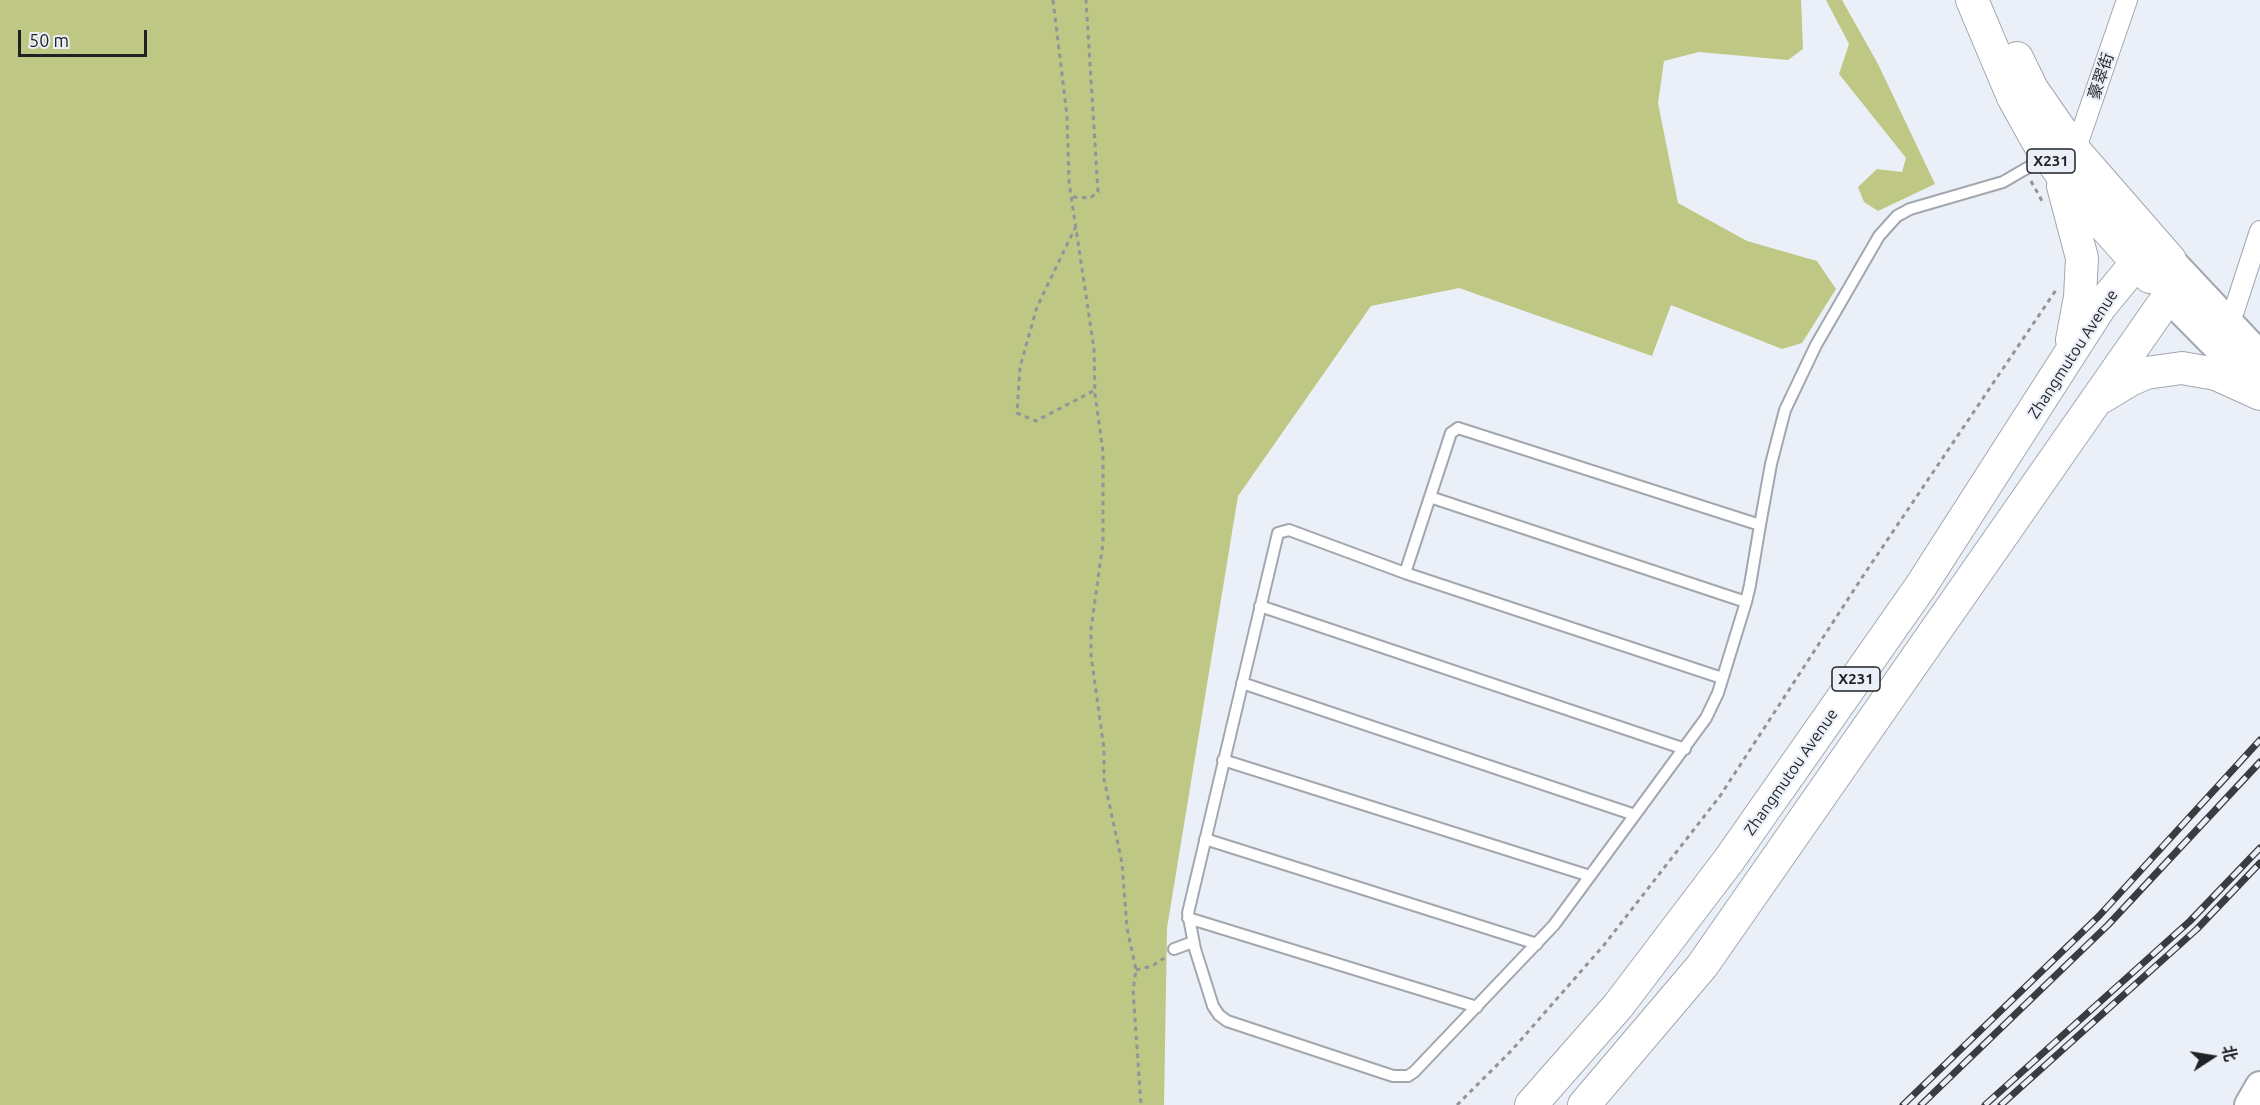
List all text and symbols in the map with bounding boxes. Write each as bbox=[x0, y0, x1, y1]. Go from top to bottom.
scale bar bbox=[21, 18, 150, 56]
text: 50 m bbox=[29, 30, 69, 50]
street label: 豪翠街 bbox=[2084, 50, 2118, 102]
road number: X231 bbox=[2027, 149, 2075, 173]
street label: Zhangmutou Avenue bbox=[2024, 286, 2122, 422]
road number: X231 bbox=[1832, 667, 1880, 691]
street label: Zhangmutou Avenue bbox=[1740, 705, 1842, 839]
north arrow bbox=[2182, 1027, 2242, 1087]
text: 北 bbox=[2219, 1044, 2240, 1063]

